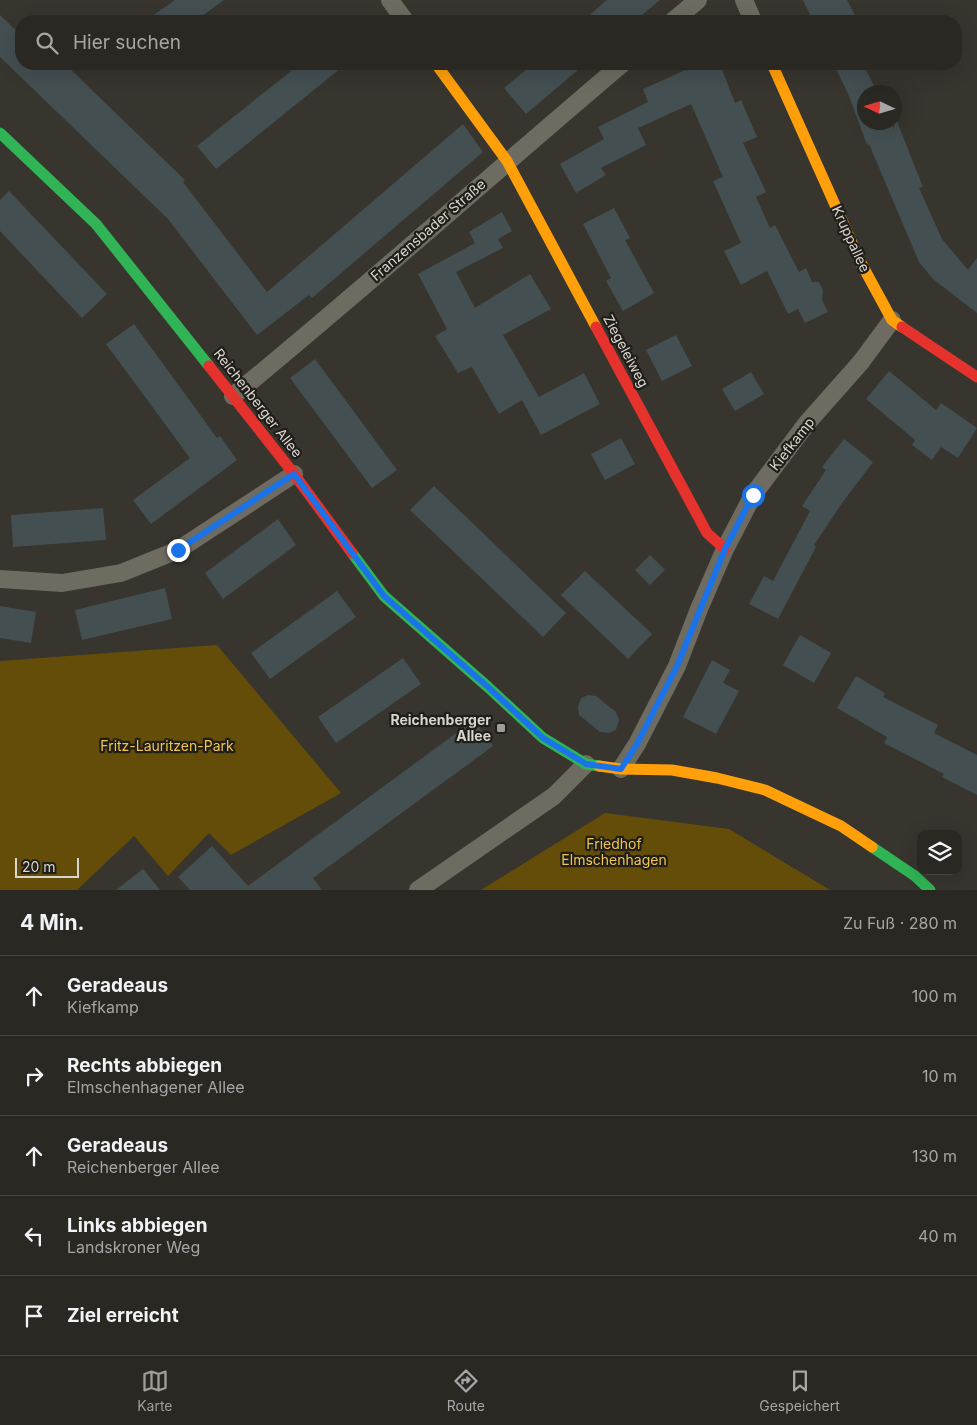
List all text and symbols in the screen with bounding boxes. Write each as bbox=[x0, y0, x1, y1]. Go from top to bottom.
search box bbox=[15, 15, 962, 70]
icon: search bbox=[33, 29, 61, 57]
text: Hier suchen bbox=[73, 31, 181, 54]
north arrow bbox=[857, 85, 902, 130]
street label: Franzensbader Straße bbox=[367, 175, 489, 284]
street label: Kruppallee bbox=[829, 203, 874, 275]
street label: Ziegeleiweg bbox=[600, 311, 653, 390]
street label: Reichenberger Allee bbox=[211, 345, 306, 461]
street label: Kiefkamp bbox=[766, 414, 818, 474]
route start bbox=[742, 484, 765, 507]
route end bbox=[167, 539, 190, 562]
place label: Reichenberger Allee bbox=[390, 711, 491, 744]
marker: Reichenberger Allee bbox=[495, 722, 507, 734]
park label: Fritz-Lauritzen-Park bbox=[100, 737, 234, 754]
map controls bbox=[917, 830, 962, 875]
button: layers bbox=[917, 830, 962, 875]
park label: Friedhof Elmschenhagen bbox=[561, 835, 667, 868]
scale bar bbox=[15, 855, 79, 878]
text: 20 m bbox=[22, 858, 56, 875]
text: 4 Min. bbox=[20, 910, 85, 935]
text: Zu Fuß · 280 m bbox=[843, 913, 957, 933]
text: Geradeaus bbox=[67, 974, 168, 997]
icon: ahead bbox=[20, 982, 48, 1010]
text: 100 m bbox=[912, 986, 957, 1006]
text: Kiefkamp bbox=[67, 997, 139, 1017]
text: Rechts abbiegen bbox=[67, 1054, 222, 1077]
icon: right bbox=[20, 1062, 48, 1090]
text: 10 m bbox=[922, 1066, 957, 1086]
text: Elmschenhagener Allee bbox=[67, 1077, 245, 1097]
text: Geradeaus bbox=[67, 1134, 168, 1157]
icon: ahead bbox=[20, 1142, 48, 1170]
text: 130 m bbox=[912, 1146, 957, 1166]
text: Reichenberger Allee bbox=[67, 1157, 220, 1177]
text: Links abbiegen bbox=[67, 1214, 208, 1237]
icon: left bbox=[20, 1222, 48, 1250]
text: 40 m bbox=[918, 1226, 957, 1246]
text: Landskroner Weg bbox=[67, 1237, 200, 1257]
icon: arrive bbox=[20, 1302, 48, 1330]
text: Ziel erreicht bbox=[67, 1304, 179, 1327]
tab: Karte bbox=[137, 1367, 173, 1414]
tab: Route bbox=[447, 1367, 485, 1414]
tab: Gespeichert bbox=[759, 1367, 840, 1414]

